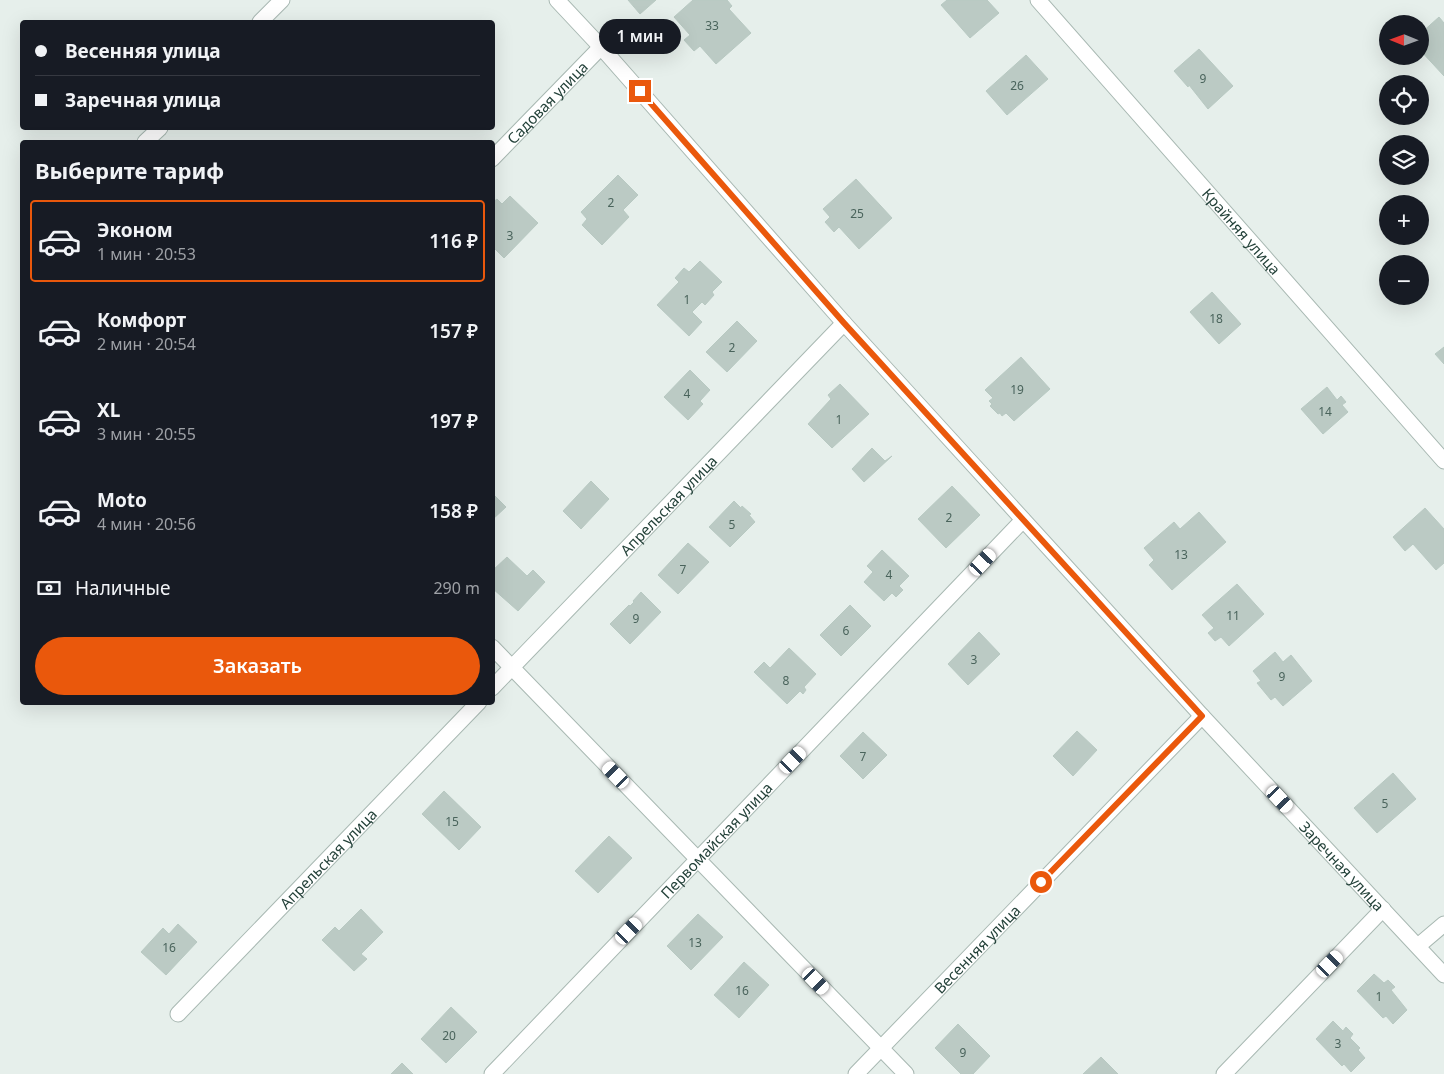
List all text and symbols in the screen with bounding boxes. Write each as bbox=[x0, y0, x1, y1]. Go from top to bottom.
north arrow bbox=[1379, 15, 1429, 65]
map controls bbox=[1379, 15, 1429, 305]
house number: 33 bbox=[705, 17, 719, 34]
callout: 1 мин bbox=[599, 18, 681, 54]
text: 1 мин bbox=[617, 25, 664, 47]
text: Весенняя улица bbox=[65, 38, 221, 64]
street label: Садовая улица bbox=[502, 57, 592, 148]
house number: 9 bbox=[1200, 70, 1207, 87]
button: locate bbox=[1379, 75, 1429, 125]
house number: 26 bbox=[1010, 77, 1024, 94]
route end bbox=[629, 80, 651, 102]
text: Заречная улица bbox=[65, 87, 221, 113]
button: layers bbox=[1379, 135, 1429, 185]
text: Выберите тариф bbox=[35, 155, 224, 185]
street label: Крайняя улица bbox=[1198, 184, 1285, 279]
house number: 2 bbox=[608, 194, 615, 211]
button: + bbox=[1379, 195, 1429, 245]
house number: 25 bbox=[850, 205, 864, 222]
text: Эконом bbox=[97, 217, 173, 243]
icon: car bbox=[37, 219, 82, 264]
house number: 3 bbox=[507, 227, 514, 244]
text: 116 ₽ bbox=[429, 228, 478, 254]
text: 1 мин · 20:53 bbox=[97, 243, 196, 265]
button: − bbox=[1379, 255, 1429, 305]
house number: 1 bbox=[684, 291, 690, 308]
text: Комфорт bbox=[97, 307, 186, 333]
icon: car bbox=[37, 309, 82, 354]
house number: 18 bbox=[1209, 310, 1223, 327]
text: 157 ₽ bbox=[429, 318, 478, 344]
text: 2 мин · 20:54 bbox=[97, 333, 196, 355]
house number: 2 bbox=[729, 339, 736, 356]
house number: 19 bbox=[1010, 381, 1024, 398]
house number: 4 bbox=[684, 385, 691, 402]
text: XL bbox=[97, 397, 120, 423]
icon: car bbox=[37, 399, 82, 444]
house number: 14 bbox=[1318, 403, 1332, 420]
text: 197 ₽ bbox=[429, 408, 478, 434]
house number: 1 bbox=[836, 411, 842, 428]
text: 3 мин · 20:55 bbox=[97, 423, 196, 445]
street label: Апрельская улица bbox=[615, 451, 721, 559]
text: Moto bbox=[97, 487, 147, 513]
icon: car bbox=[37, 489, 82, 534]
text: 158 ₽ bbox=[429, 498, 478, 524]
house number: 2 bbox=[946, 509, 953, 526]
text: 4 мин · 20:56 bbox=[97, 513, 196, 535]
house number: 5 bbox=[729, 516, 736, 533]
car bbox=[967, 546, 998, 578]
house number: 13 bbox=[1174, 546, 1188, 563]
house number: 7 bbox=[680, 561, 687, 578]
house number: 4 bbox=[886, 566, 893, 583]
icon: cash bbox=[35, 574, 63, 602]
text: Наличные bbox=[75, 575, 170, 601]
text: 290 m bbox=[433, 577, 480, 599]
house number: 11 bbox=[1226, 607, 1240, 624]
house number: 9 bbox=[633, 610, 640, 627]
house number: 6 bbox=[843, 622, 850, 639]
button: Заказать bbox=[35, 637, 480, 695]
house number: 3 bbox=[971, 651, 978, 668]
house number: 9 bbox=[1279, 668, 1286, 685]
house number: 8 bbox=[783, 672, 790, 689]
car bbox=[777, 744, 808, 776]
house number: 7 bbox=[860, 748, 867, 765]
car bbox=[600, 759, 631, 791]
street label: Первомайская улица bbox=[656, 778, 777, 902]
car bbox=[1264, 783, 1295, 815]
house number: 5 bbox=[1382, 795, 1389, 812]
street label: Апрельская улица bbox=[275, 804, 381, 913]
house number: 15 bbox=[445, 813, 459, 830]
street label: Заречная улица bbox=[1295, 817, 1389, 915]
route start bbox=[1030, 871, 1052, 893]
street label: Весенняя улица bbox=[930, 900, 1024, 997]
car bbox=[613, 915, 644, 947]
house number: 13 bbox=[688, 934, 702, 951]
house number: 16 bbox=[162, 939, 176, 956]
car bbox=[1314, 948, 1345, 980]
car bbox=[800, 965, 831, 997]
house number: 16 bbox=[735, 982, 749, 999]
house number: 1 bbox=[1376, 988, 1382, 1005]
house number: 20 bbox=[442, 1027, 456, 1044]
house number: 3 bbox=[1335, 1035, 1342, 1052]
house number: 9 bbox=[960, 1044, 967, 1061]

